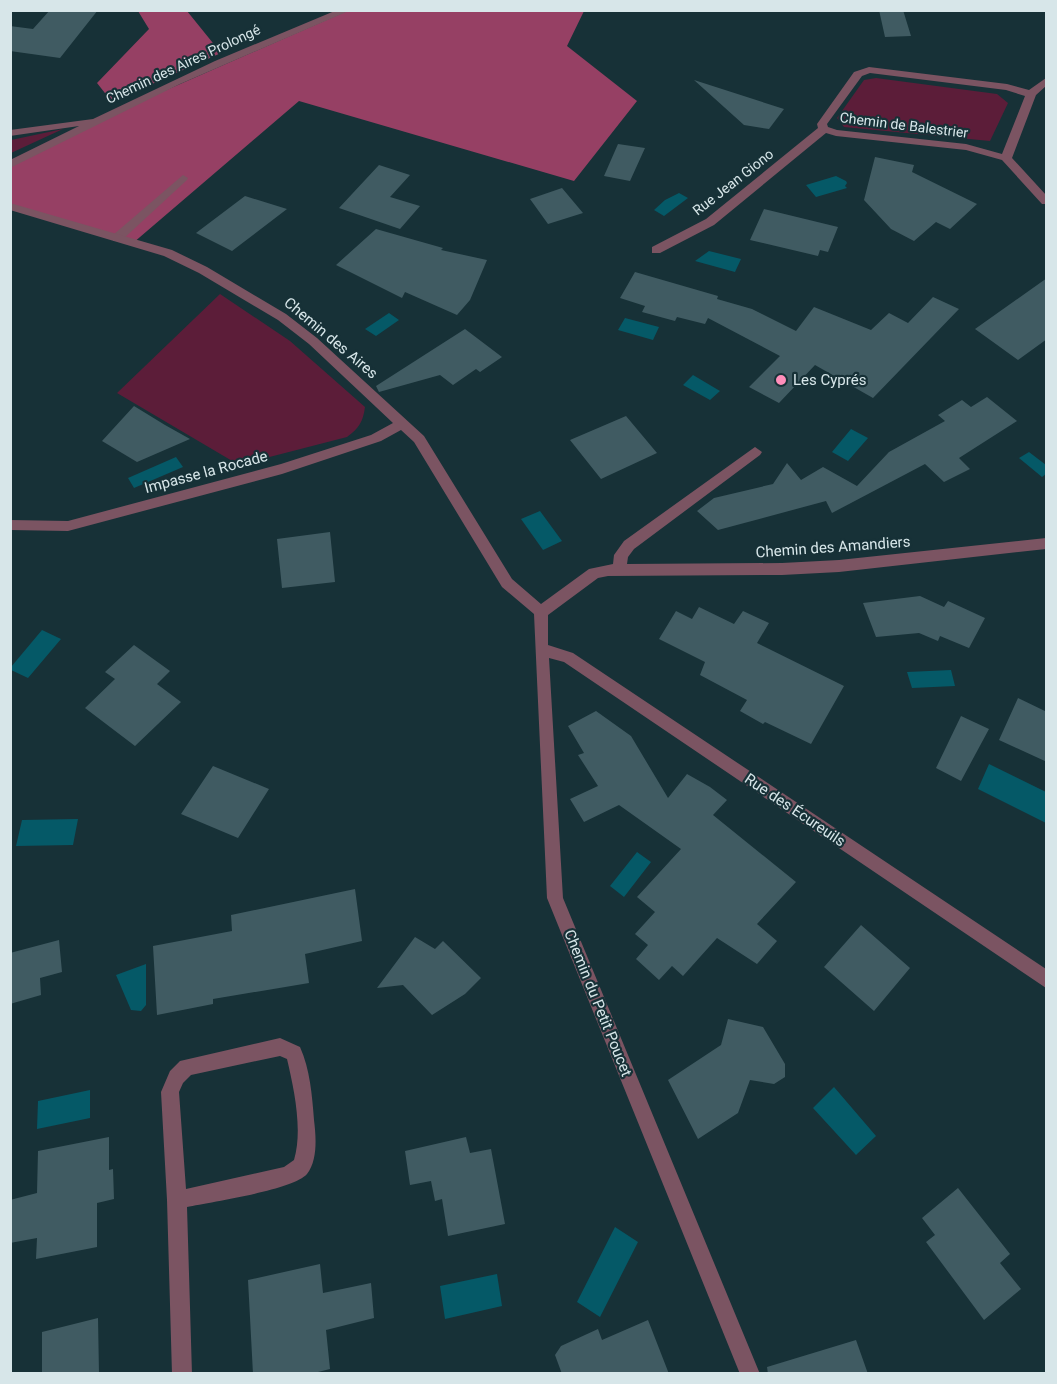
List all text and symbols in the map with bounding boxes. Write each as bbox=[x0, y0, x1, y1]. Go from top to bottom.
street label: Chemin des Aires Prolongé bbox=[103, 21, 263, 107]
street label: Chemin de Balestrier bbox=[839, 109, 969, 141]
street label: Rue Jean Giono bbox=[690, 146, 776, 218]
street label: Chemin des Aires bbox=[281, 294, 381, 382]
place label: Les Cyprés bbox=[793, 371, 866, 389]
marker: Les Cyprés bbox=[774, 373, 788, 387]
street label: Impasse la Rocade bbox=[142, 447, 270, 497]
street label: Chemin des Amandiers bbox=[755, 533, 911, 561]
street label: Rue des Écureuils bbox=[741, 770, 849, 850]
street label: Chemin du Petit Poucet bbox=[560, 927, 636, 1079]

